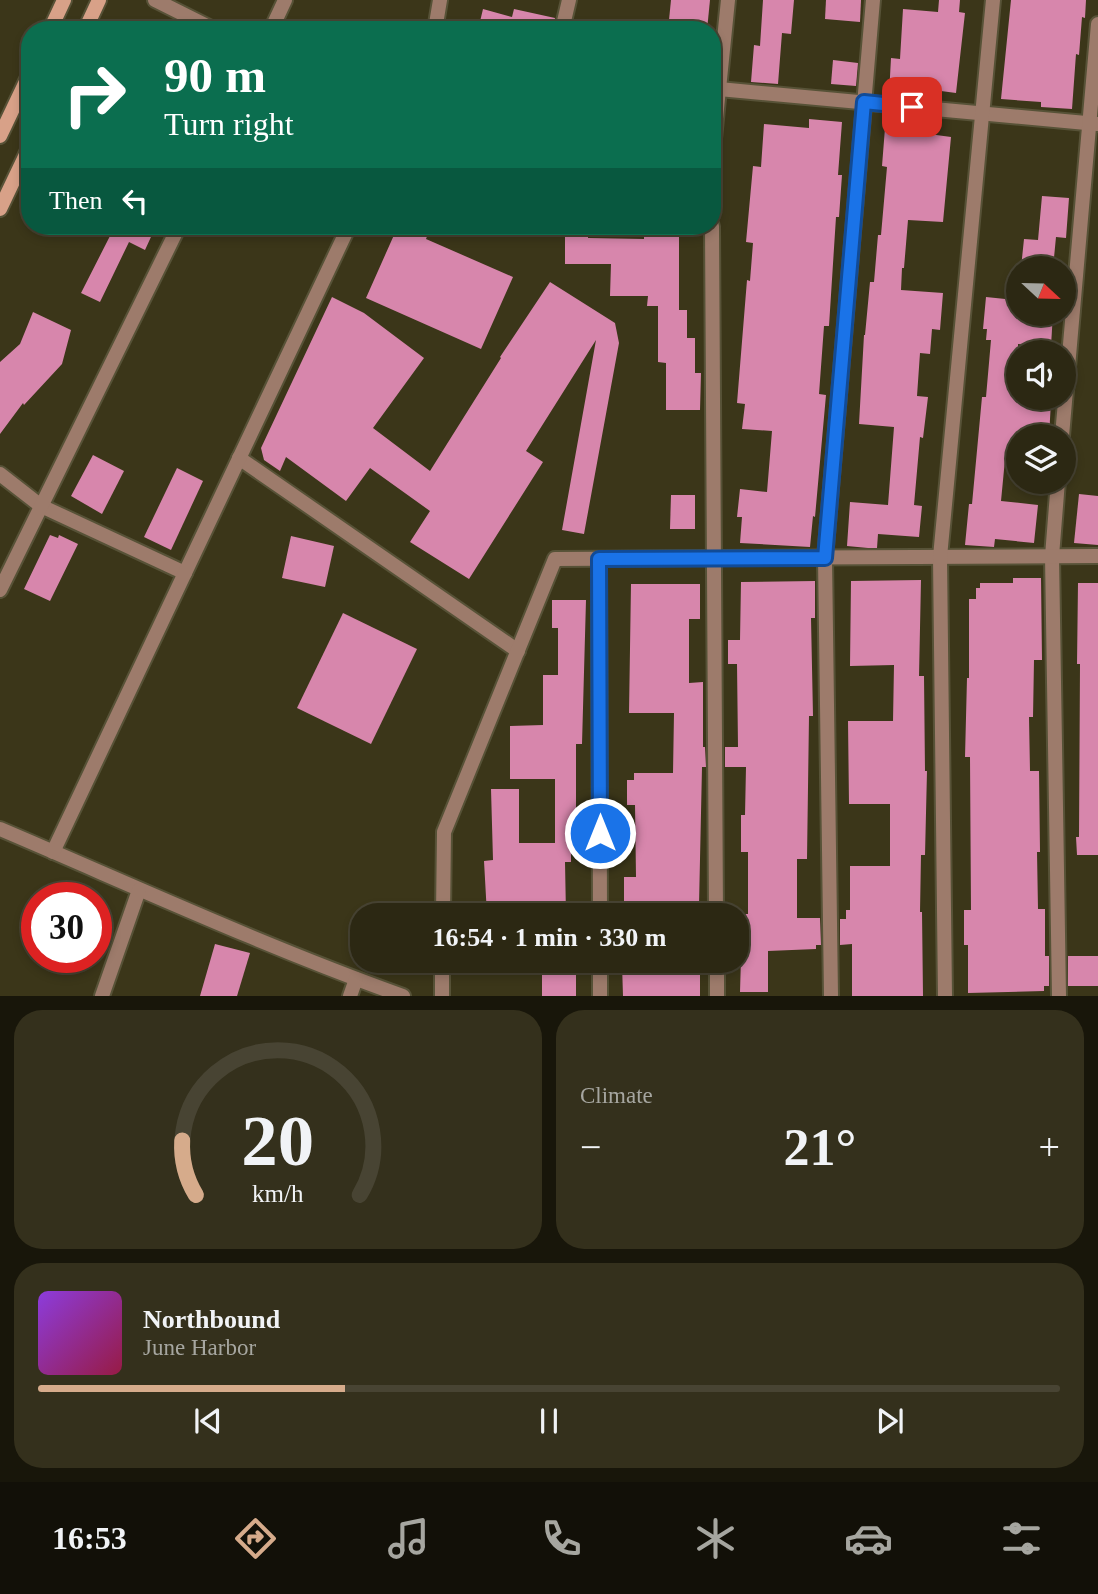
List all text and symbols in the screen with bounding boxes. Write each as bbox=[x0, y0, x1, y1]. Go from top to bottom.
text: 90 m bbox=[164, 48, 266, 103]
icon: right bbox=[49, 49, 140, 140]
pin bbox=[882, 77, 942, 137]
icon: arrive bbox=[893, 88, 931, 126]
text: Turn right bbox=[164, 106, 294, 142]
icon: left bbox=[116, 182, 154, 220]
text: Then bbox=[49, 186, 102, 215]
north arrow bbox=[1006, 256, 1076, 326]
map controls bbox=[1006, 256, 1076, 494]
button: sound bbox=[1006, 340, 1076, 410]
button: layers bbox=[1006, 424, 1076, 494]
position arrow bbox=[563, 796, 637, 870]
speed limit sign: 30 bbox=[21, 882, 112, 973]
text: 16:54 · 1 min · 330 m bbox=[433, 923, 667, 952]
text: Climate bbox=[580, 1083, 653, 1108]
text: 20 bbox=[242, 1101, 314, 1182]
text: 21° bbox=[784, 1119, 856, 1176]
text: − bbox=[580, 1126, 601, 1168]
text: + bbox=[1039, 1126, 1060, 1168]
text: km/h bbox=[252, 1180, 304, 1207]
text: Northbound bbox=[143, 1305, 280, 1334]
text: June Harbor bbox=[143, 1335, 256, 1360]
icon: previous bbox=[189, 1402, 227, 1440]
icon: pause bbox=[530, 1402, 568, 1440]
icon: next bbox=[871, 1402, 909, 1440]
icon: directions bbox=[231, 1514, 280, 1563]
icon: music bbox=[384, 1514, 433, 1563]
icon: phone bbox=[537, 1514, 586, 1563]
icon: climate bbox=[691, 1514, 740, 1563]
icon: car bbox=[844, 1514, 893, 1563]
icon: filters bbox=[997, 1514, 1046, 1563]
text: 16:53 bbox=[52, 1520, 127, 1556]

